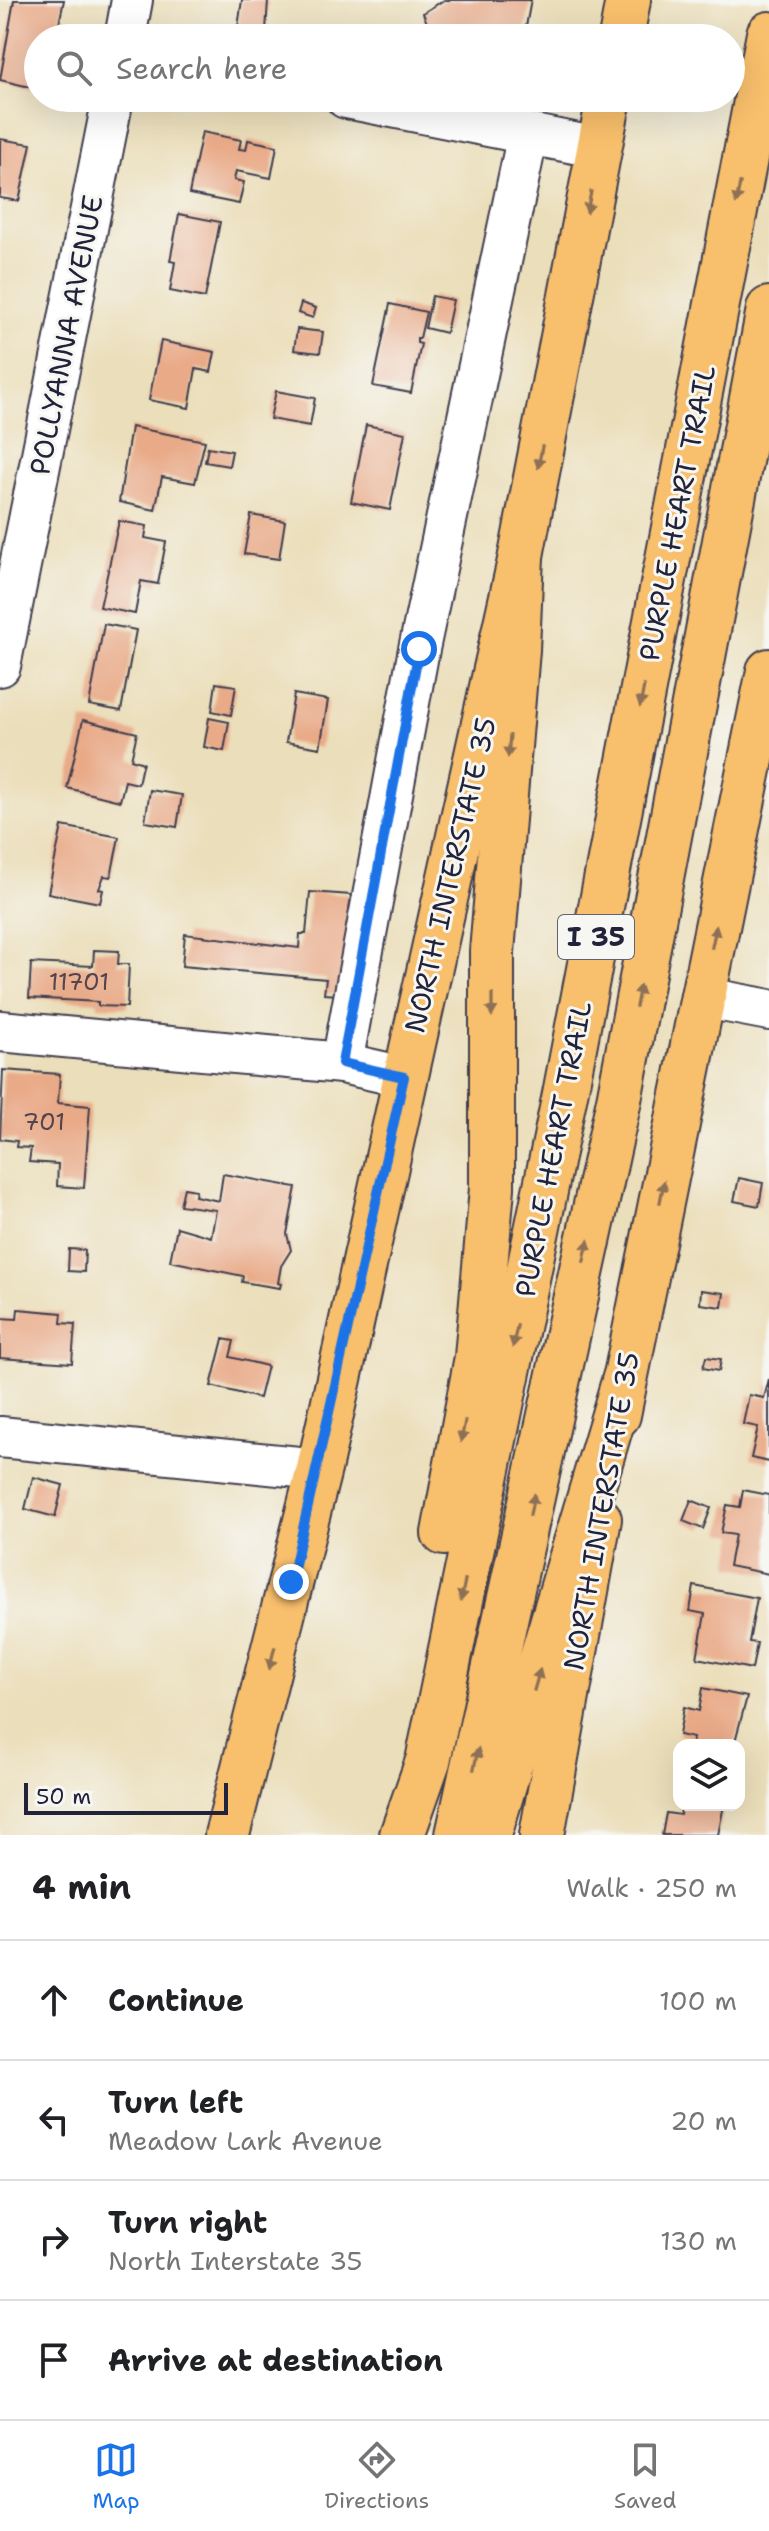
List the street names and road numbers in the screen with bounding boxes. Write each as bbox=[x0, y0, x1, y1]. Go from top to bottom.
street label: POLLYANNA AVENUE bbox=[20, 192, 112, 478]
street label: PURPLE HEART TRAIL bbox=[630, 362, 724, 664]
street label: NORTH INTERSTATE 35 bbox=[395, 713, 505, 1037]
road number: I 35 bbox=[558, 915, 634, 959]
street label: PURPLE HEART TRAIL bbox=[506, 998, 600, 1300]
street label: NORTH INTERSTATE 35 bbox=[554, 1349, 648, 1673]

